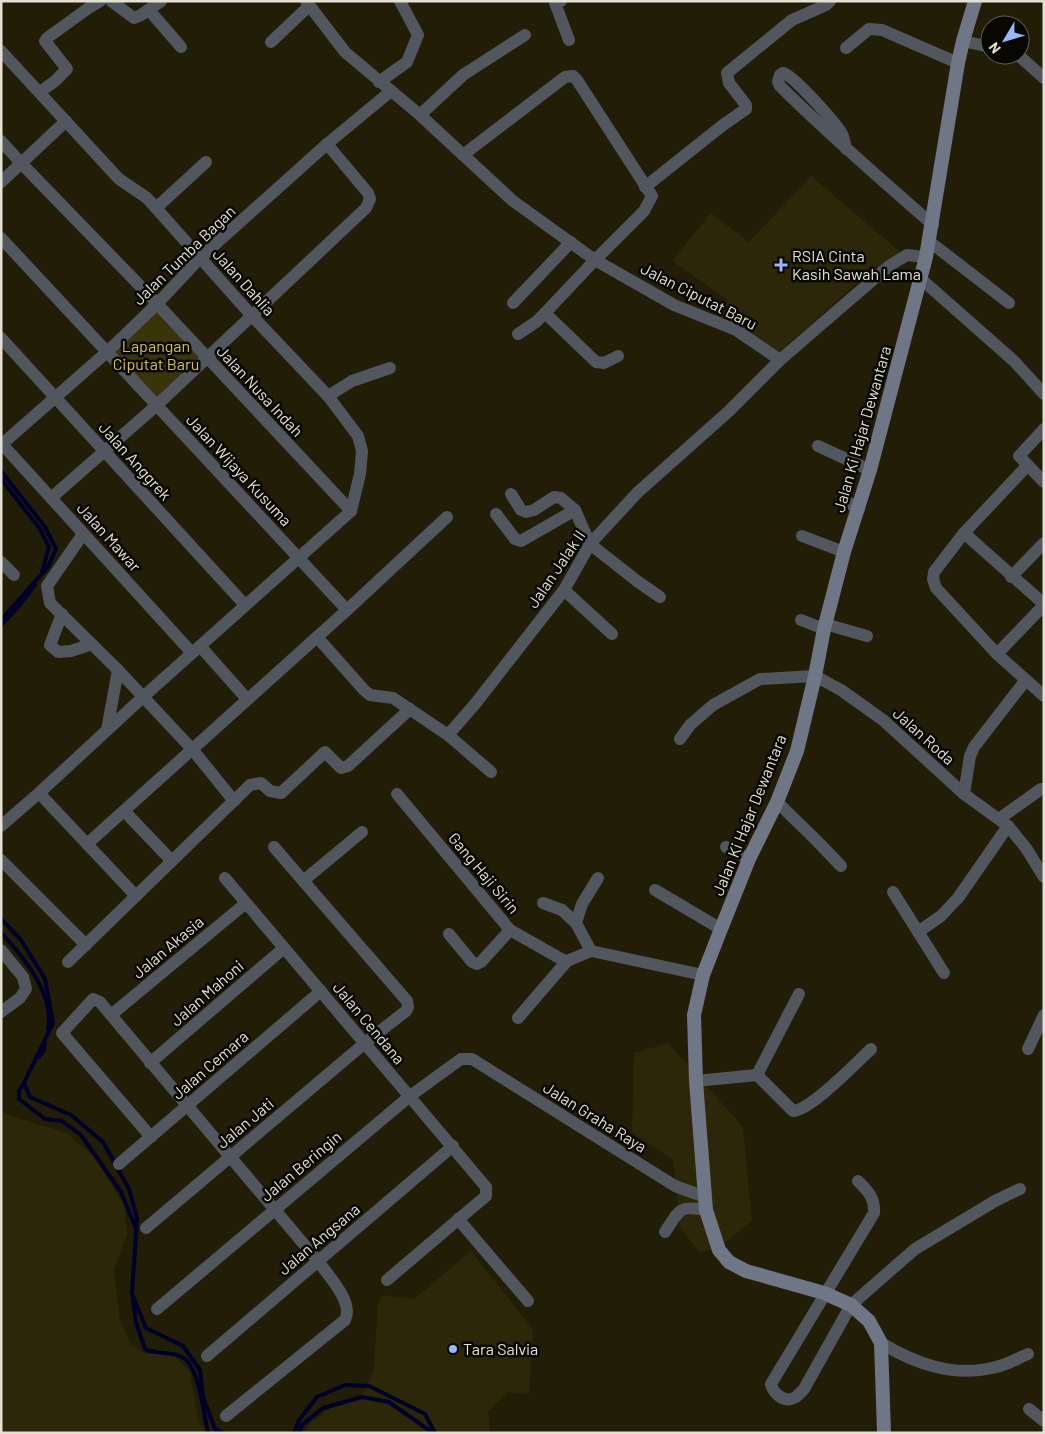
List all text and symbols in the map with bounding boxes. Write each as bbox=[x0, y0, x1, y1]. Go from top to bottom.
north arrow bbox=[980, 15, 1030, 65]
text: N bbox=[985, 39, 1004, 57]
street label: Jalan Tumba Bagan bbox=[129, 201, 239, 308]
street label: Jalan Dahlia bbox=[209, 244, 279, 319]
place label: RSIA Cinta Kasih Sawah Lama bbox=[792, 246, 921, 283]
street label: Jalan Ciputat Baru bbox=[638, 258, 760, 333]
marker: RSIA Cinta Kasih Sawah Lama bbox=[774, 258, 788, 272]
park label: Lapangan Ciputat Baru bbox=[113, 336, 199, 373]
street label: Jalan Nusa Indah bbox=[213, 341, 307, 440]
street label: Jalan Ki Hajar Dewantara bbox=[829, 343, 894, 514]
street label: Jalan Wijaya Kusuma bbox=[183, 410, 296, 529]
street label: Jalan Anggrek bbox=[95, 418, 176, 504]
street label: Jalan Mawar bbox=[74, 498, 145, 575]
street label: Jalan Jalak II bbox=[523, 526, 589, 611]
street label: Jalan Roda bbox=[890, 703, 959, 768]
street label: Jalan Ki Hajar Dewantara bbox=[707, 731, 790, 898]
street label: Gang Haji Sirin bbox=[445, 828, 524, 917]
street label: Jalan Akasia bbox=[128, 911, 207, 982]
street label: Jalan Mahoni bbox=[166, 956, 247, 1030]
street label: Jalan Cendana bbox=[329, 978, 409, 1068]
street label: Jalan Cemara bbox=[168, 1026, 252, 1103]
street label: Jalan Graha Raya bbox=[540, 1077, 650, 1156]
street label: Jalan Jati bbox=[212, 1093, 277, 1152]
street label: Jalan Beringin bbox=[256, 1126, 345, 1205]
street label: Jalan Angsana bbox=[274, 1199, 363, 1278]
place label: Tara Salvia bbox=[463, 1339, 538, 1358]
marker: Tara Salvia bbox=[447, 1343, 459, 1355]

